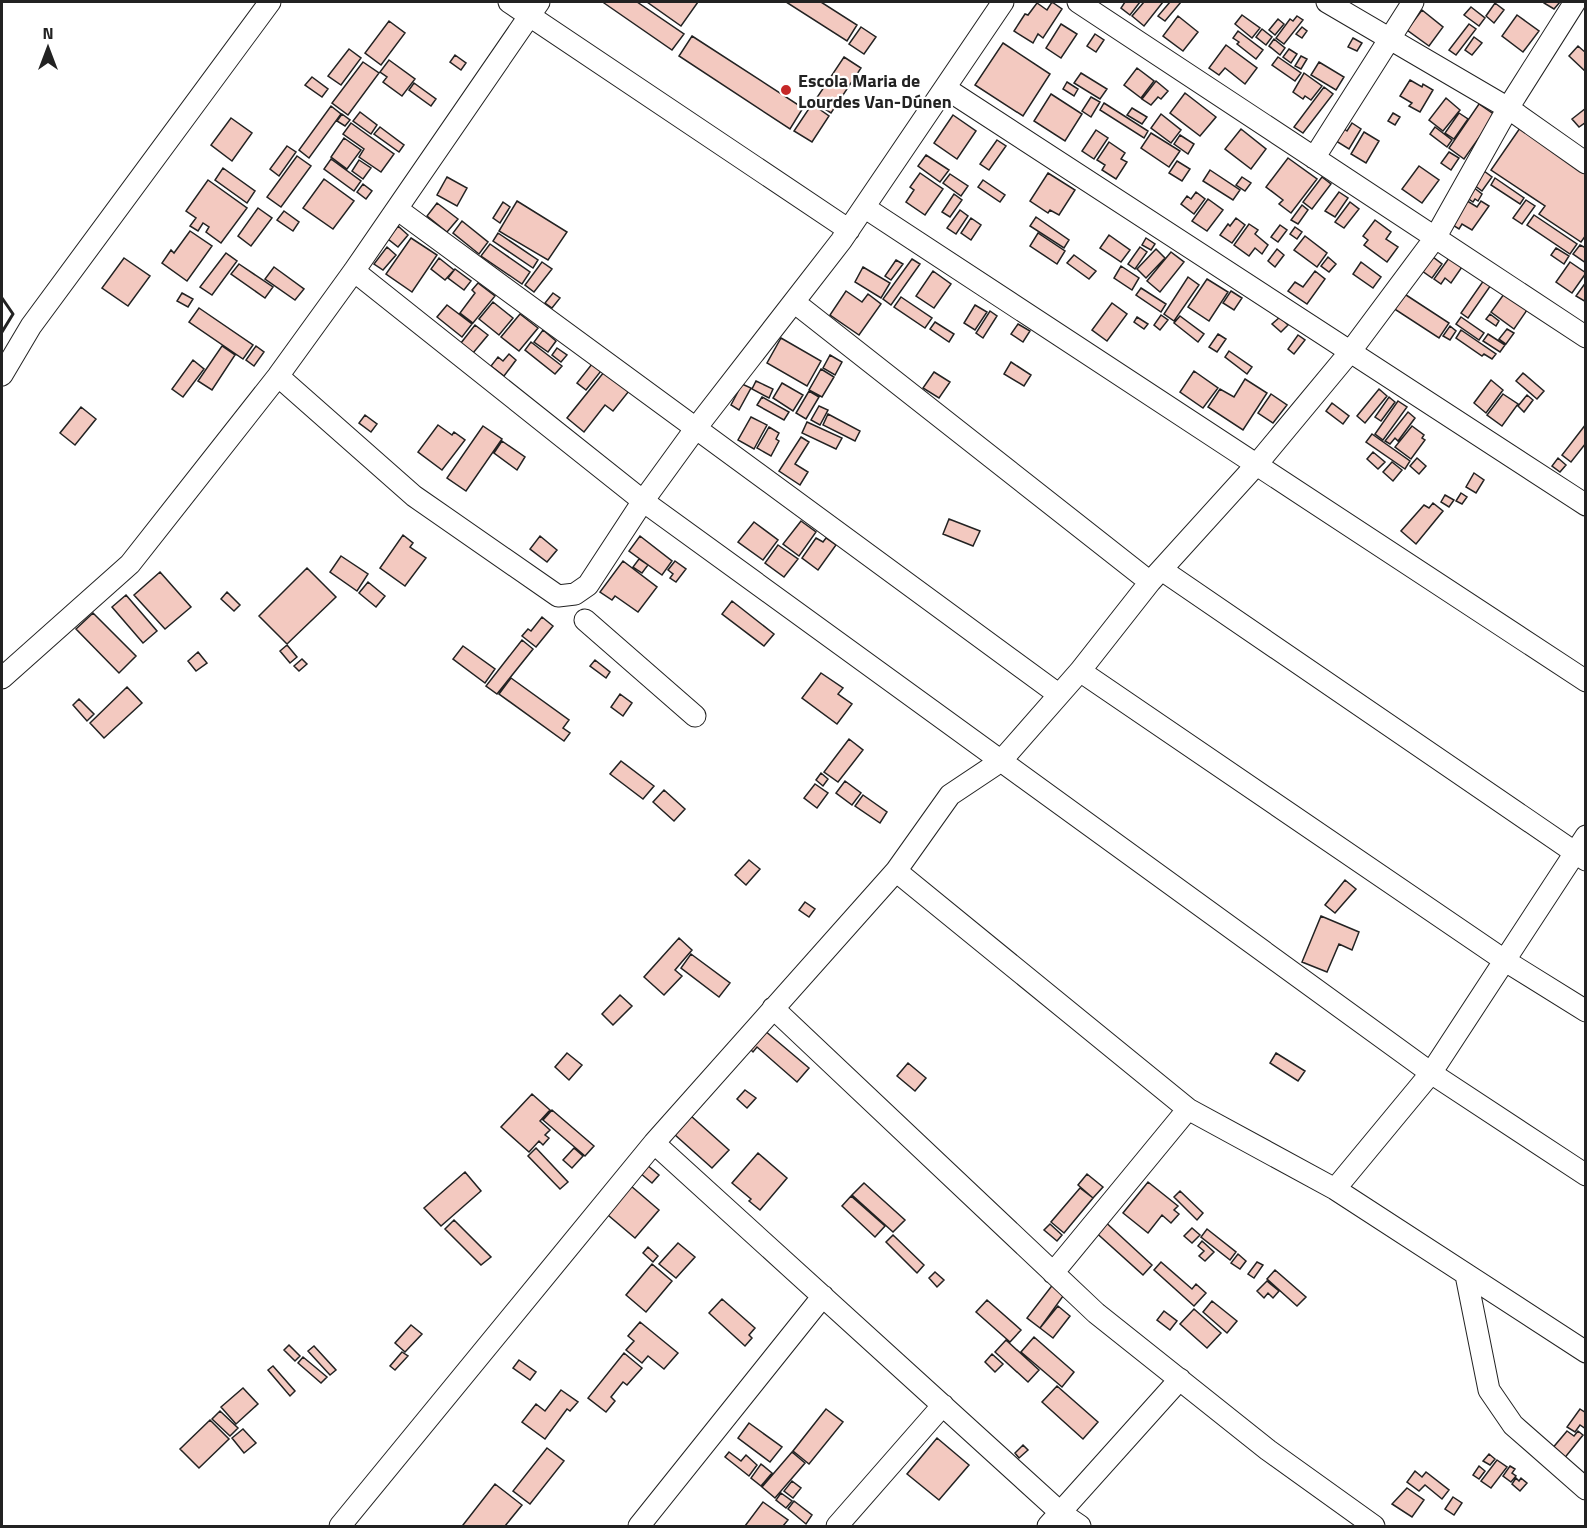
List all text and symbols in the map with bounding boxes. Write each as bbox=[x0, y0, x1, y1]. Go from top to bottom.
north arrow bbox=[18, 18, 78, 78]
text: N bbox=[42, 21, 54, 45]
place label: Escola Maria de Lourdes Van-Dúnen bbox=[798, 67, 952, 115]
marker: Escola Maria de Lourdes Van-Dúnen bbox=[779, 83, 793, 97]

